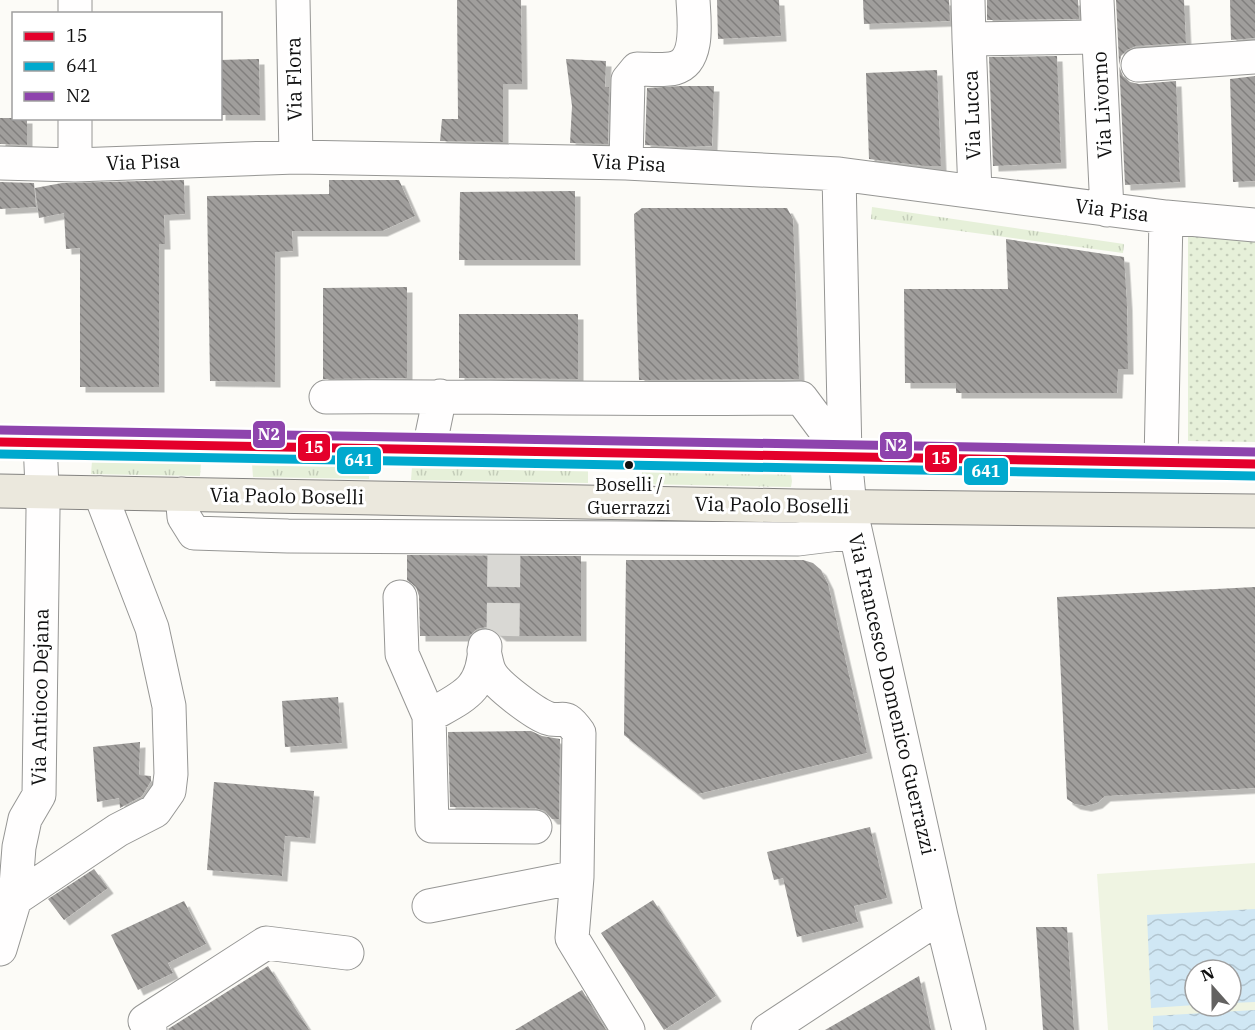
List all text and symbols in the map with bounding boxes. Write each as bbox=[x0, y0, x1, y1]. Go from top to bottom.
legend bbox=[12, 12, 222, 120]
text: 15 bbox=[66, 24, 88, 47]
street label: Via Flora bbox=[279, 37, 308, 121]
street label: Via Livorno bbox=[1085, 51, 1118, 159]
text: 641 bbox=[66, 54, 98, 77]
street label: Via Lucca bbox=[956, 69, 987, 161]
text: N2 bbox=[66, 84, 91, 107]
street label: Via Pisa bbox=[105, 147, 181, 176]
street label: Via Pisa bbox=[591, 147, 667, 178]
street label: Via Pisa bbox=[1074, 192, 1151, 227]
line badge: N2 bbox=[252, 420, 286, 449]
text: N2 bbox=[258, 424, 280, 444]
line badge: N2 bbox=[879, 431, 913, 460]
line badge: 15 bbox=[297, 433, 331, 462]
text: N2 bbox=[885, 435, 907, 455]
text: 15 bbox=[304, 437, 324, 457]
line badge: 15 bbox=[924, 444, 958, 473]
line badge: 641 bbox=[336, 446, 382, 475]
text: 15 bbox=[931, 448, 951, 468]
text: 641 bbox=[345, 450, 373, 470]
line badge: 641 bbox=[963, 457, 1009, 486]
marker: Boselli / Guerrazzi bbox=[623, 459, 635, 471]
text: 641 bbox=[972, 461, 1000, 481]
place label: Boselli / Guerrazzi bbox=[587, 473, 671, 519]
street label: Via Paolo Boselli bbox=[210, 481, 364, 510]
street label: Via Paolo Boselli bbox=[695, 490, 849, 519]
street label: Via Francesco Domenico Guerrazzi bbox=[842, 531, 943, 857]
street label: Via Antioco Dejana bbox=[24, 608, 55, 786]
north arrow bbox=[1183, 958, 1243, 1018]
text: N bbox=[1198, 962, 1217, 986]

